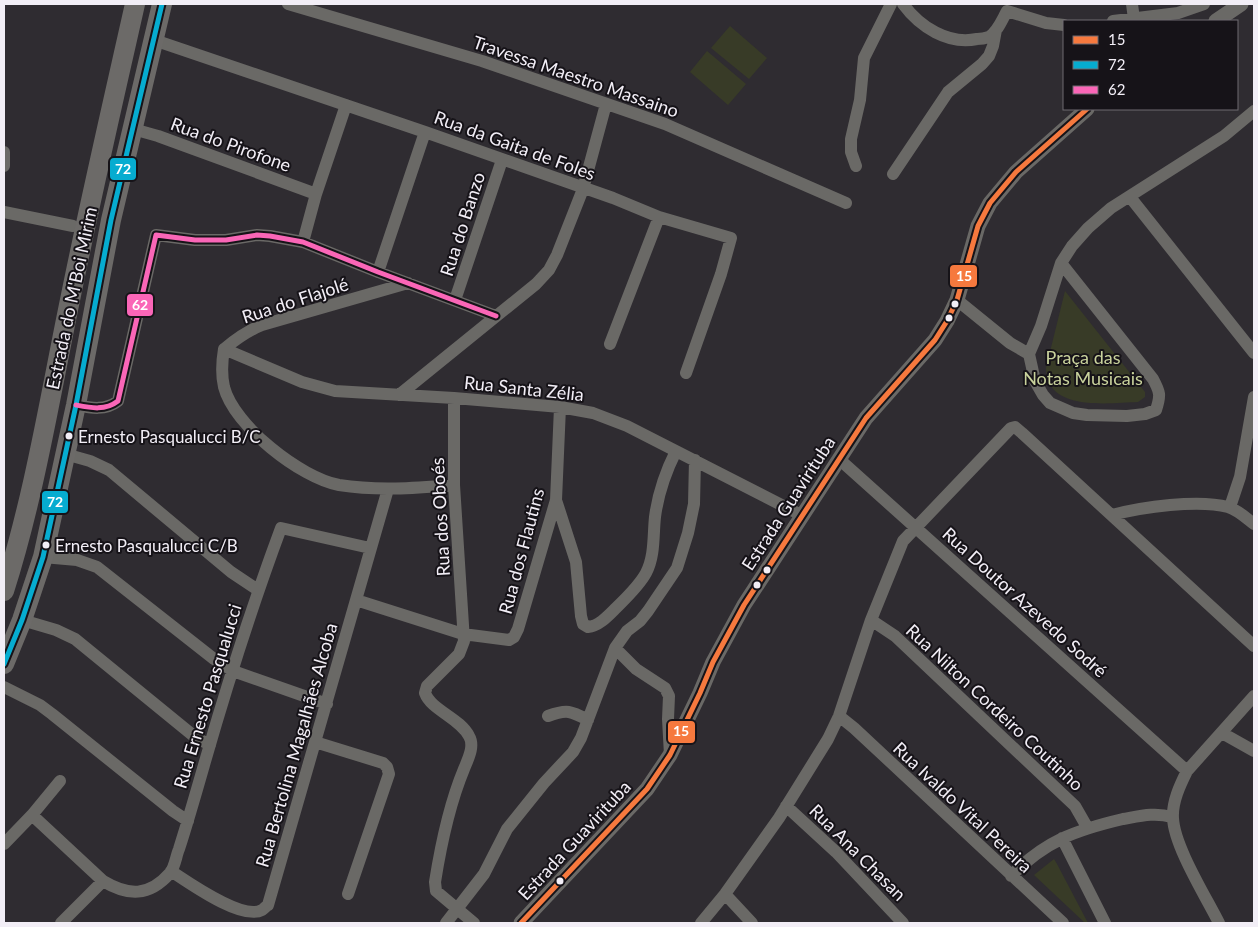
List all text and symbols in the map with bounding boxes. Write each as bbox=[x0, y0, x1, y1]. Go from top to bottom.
legend bbox=[1063, 20, 1238, 110]
street label: Travessa Maestro Massaino bbox=[470, 30, 682, 122]
text: 15 bbox=[1108, 30, 1125, 48]
text: 72 bbox=[1108, 55, 1125, 73]
text: 62 bbox=[1108, 80, 1125, 98]
street label: Rua da Gaita de Foles bbox=[431, 106, 599, 184]
street label: Rua do Pirofone bbox=[168, 112, 294, 176]
line badge: 72 bbox=[109, 157, 137, 181]
text: 72 bbox=[115, 160, 131, 177]
street label: Rua do Banzo bbox=[435, 169, 489, 279]
street label: Estrada do M'Boi Mirim bbox=[41, 205, 101, 391]
line badge: 15 bbox=[949, 264, 978, 288]
text: 15 bbox=[956, 267, 972, 284]
street label: Rua do Flajolé bbox=[239, 272, 351, 328]
line badge: 62 bbox=[126, 293, 154, 317]
text: 62 bbox=[132, 296, 148, 313]
unlabelled marker bbox=[950, 299, 960, 309]
unlabelled marker bbox=[944, 313, 954, 323]
park label: Praça das Notas Musicais bbox=[1023, 346, 1143, 389]
street label: Rua Santa Zélia bbox=[463, 371, 585, 405]
place label: Ernesto Pasqualucci B/C bbox=[78, 426, 261, 447]
marker: Ernesto Pasqualucci B/C bbox=[64, 431, 74, 441]
street label: Estrada Guavirituba bbox=[736, 432, 840, 574]
street label: Rua dos Oboés bbox=[426, 457, 454, 577]
street label: Rua dos Flautins bbox=[494, 485, 548, 616]
line badge: 72 bbox=[41, 490, 69, 514]
text: 72 bbox=[47, 493, 63, 510]
street label: Rua Doutor Azevedo Sodré bbox=[938, 522, 1112, 682]
place label: Ernesto Pasqualucci C/B bbox=[55, 535, 238, 556]
marker: Ernesto Pasqualucci C/B bbox=[41, 540, 51, 550]
unlabelled marker bbox=[762, 565, 772, 575]
unlabelled marker bbox=[752, 580, 762, 590]
street label: Rua Ernesto Pasqualucci bbox=[168, 601, 246, 791]
street label: Rua Nilton Cordeiro Coutinho bbox=[902, 619, 1088, 795]
street label: Rua Bertolina Magalhães Alcoba bbox=[251, 620, 341, 870]
line badge: 15 bbox=[667, 720, 696, 744]
text: 15 bbox=[673, 722, 689, 739]
street label: Rua Ivaldo Vital Pereira bbox=[889, 737, 1037, 877]
street label: Estrada Guavirituba bbox=[513, 776, 635, 904]
street label: Rua Ana Chasan bbox=[805, 799, 911, 905]
unlabelled marker bbox=[555, 876, 565, 886]

